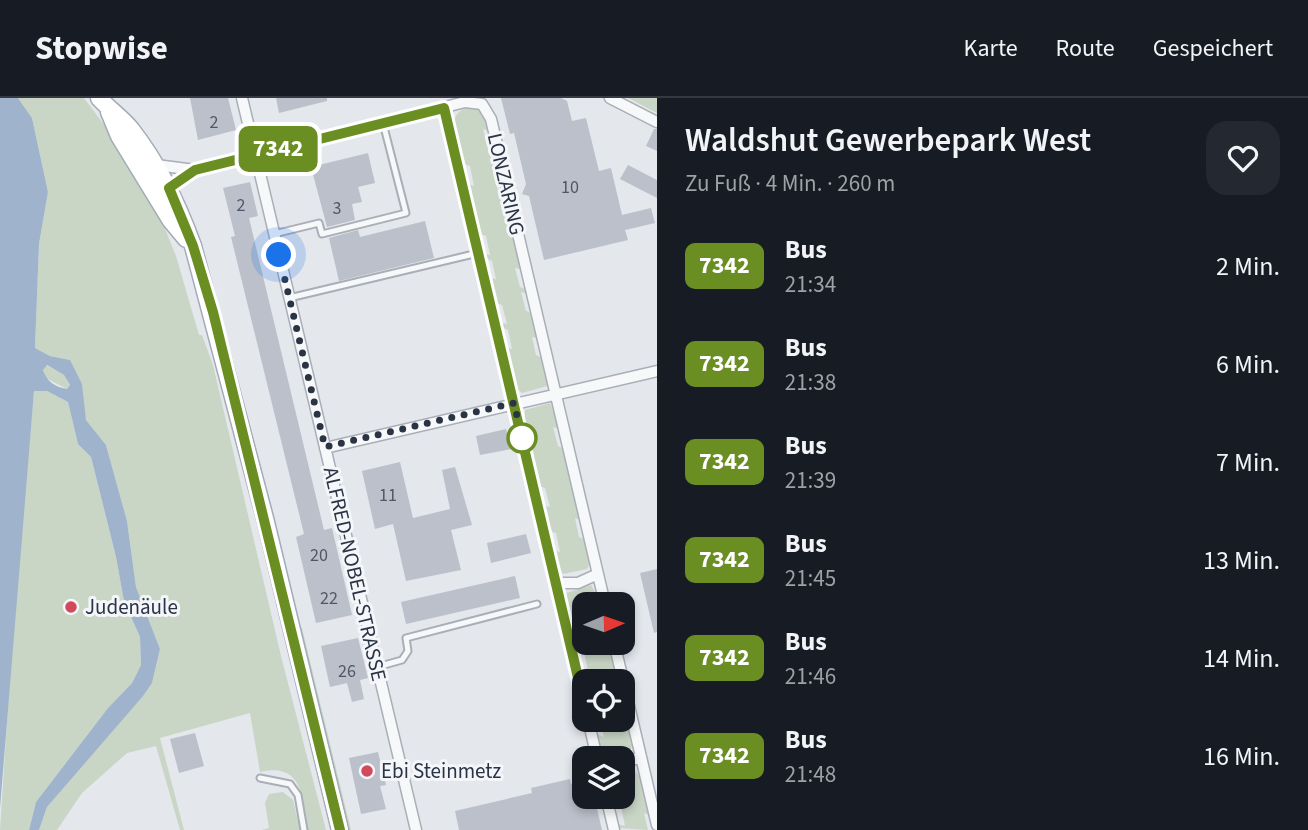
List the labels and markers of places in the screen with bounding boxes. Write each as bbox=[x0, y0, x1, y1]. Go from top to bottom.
unlabelled marker bbox=[507, 423, 537, 453]
place label: Judenäule bbox=[85, 592, 178, 622]
marker: Judenäule bbox=[63, 599, 79, 615]
place label: Ebi Steinmetz bbox=[381, 756, 501, 786]
marker: Ebi Steinmetz bbox=[359, 763, 375, 779]

